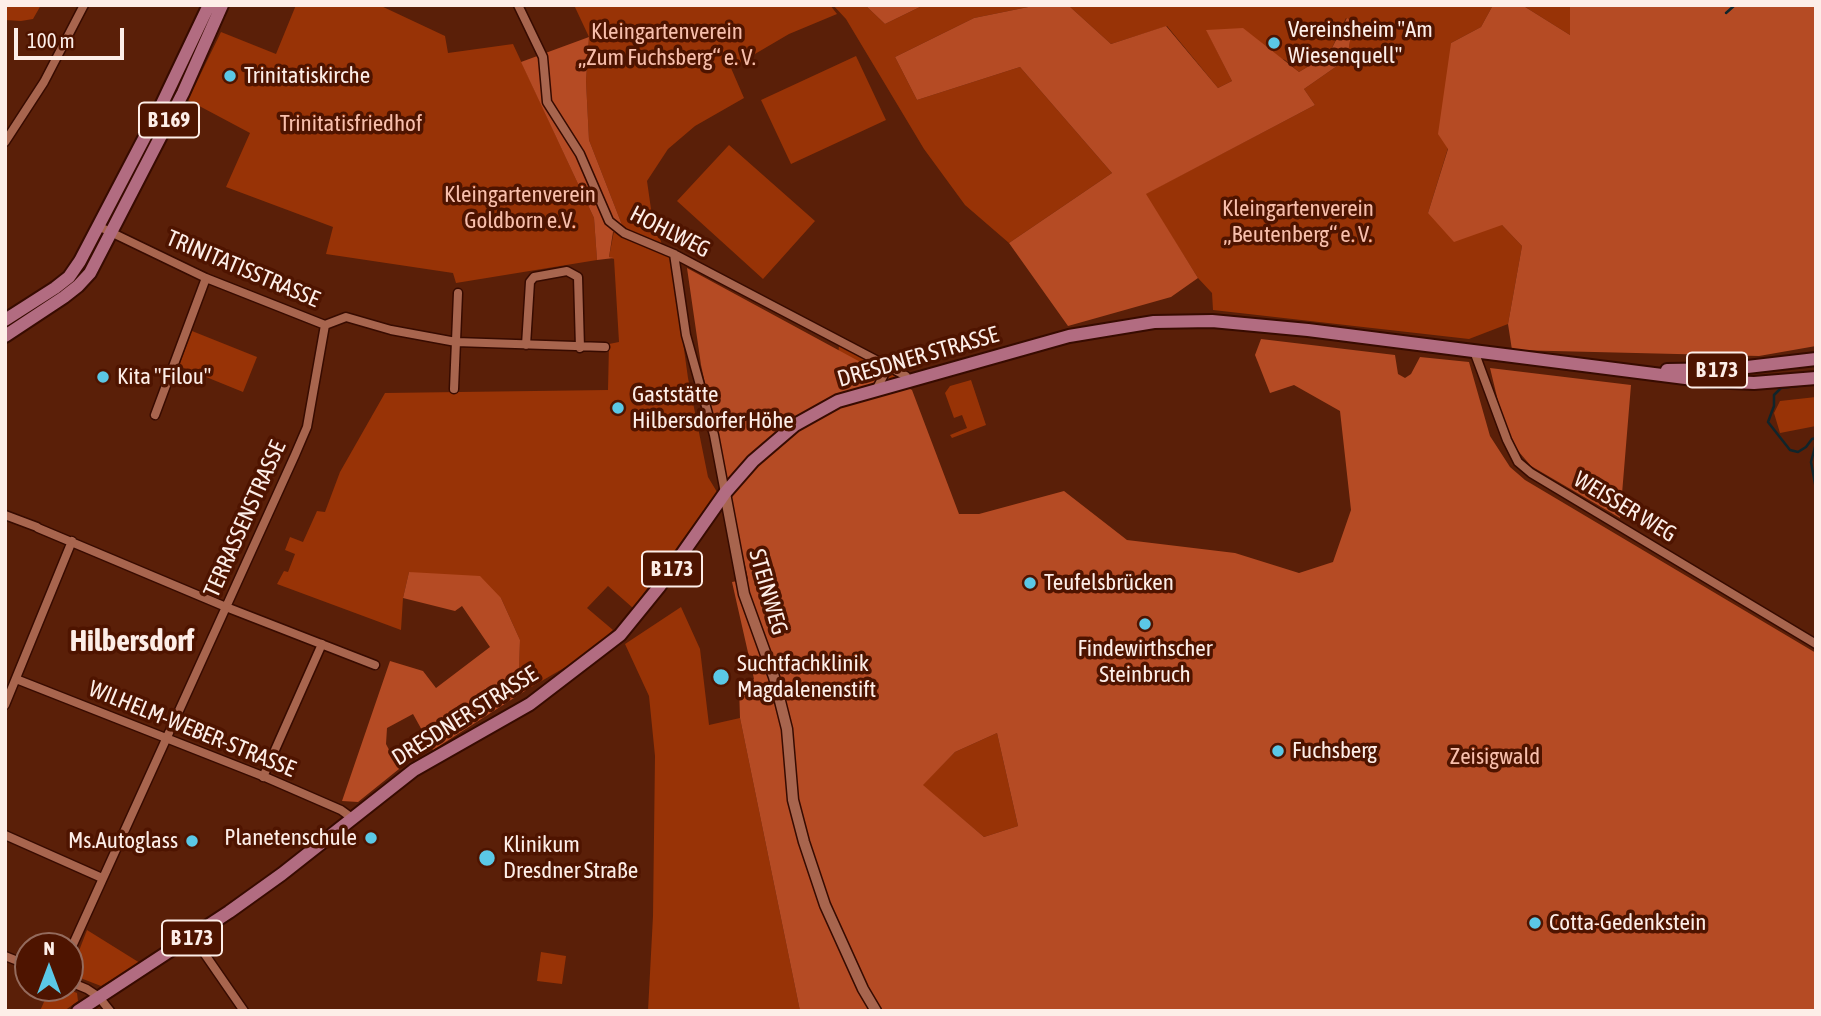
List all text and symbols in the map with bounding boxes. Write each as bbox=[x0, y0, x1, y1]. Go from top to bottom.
scale bar bbox=[18, 14, 128, 58]
place label: Vereinsheim "Am Wiesenquell" bbox=[1288, 16, 1433, 70]
park label: Kleingartenverein „Zum Fuchsberg“ e. V. bbox=[578, 18, 756, 72]
text: 100 m bbox=[27, 28, 75, 52]
marker: Vereinsheim "Am Wiesenquell" bbox=[1266, 35, 1282, 51]
place label: Trinitatiskirche bbox=[244, 62, 370, 90]
marker: Trinitatiskirche bbox=[222, 68, 238, 84]
road number: B 169 bbox=[139, 102, 199, 138]
park label: Trinitatisfriedhof bbox=[280, 110, 422, 138]
park label: Kleingartenverein Goldborn e.V. bbox=[444, 181, 596, 235]
park label: Kleingartenverein „Beutenberg“ e. V. bbox=[1222, 195, 1374, 249]
street label: HOHLWEG bbox=[625, 200, 715, 264]
street label: TRINITATISSTRASSE bbox=[162, 224, 324, 314]
street label: DRESDNER STRASSE bbox=[834, 321, 1002, 393]
road number: B 173 bbox=[1687, 352, 1747, 388]
place label: Kita "Filou" bbox=[117, 363, 211, 391]
marker: Kita "Filou" bbox=[95, 369, 111, 385]
place label: Gaststätte Hilbersdorfer Höhe bbox=[632, 381, 794, 435]
marker: Gaststätte Hilbersdorfer Höhe bbox=[610, 400, 626, 416]
street label: TERRASSENSTRASSE bbox=[198, 436, 292, 602]
street label: WEISSER WEG bbox=[1569, 466, 1681, 548]
street label: STEINWEG bbox=[743, 546, 793, 638]
road number: B 173 bbox=[642, 552, 702, 586]
place label: Teufelsbrücken bbox=[1044, 569, 1174, 597]
marker: Teufelsbrücken bbox=[1022, 575, 1038, 591]
marker: Findewirthscher Steinbruch bbox=[1137, 616, 1153, 632]
district label: Hilbersdorf bbox=[70, 624, 194, 660]
place label: Findewirthscher Steinbruch bbox=[1077, 635, 1213, 689]
place label: Suchtfachklinik Magdalenenstift bbox=[737, 650, 876, 704]
street label: DRESDNER STRASSE bbox=[387, 660, 543, 772]
marker: Suchtfachklinik Magdalenenstift bbox=[711, 667, 731, 687]
street label: WILHELM-WEBER-STRASSE bbox=[85, 675, 299, 783]
place label: Fuchsberg bbox=[1292, 737, 1377, 765]
marker: Fuchsberg bbox=[1270, 743, 1286, 759]
park label: Zeisigwald bbox=[1450, 743, 1540, 771]
place label: Planetenschule bbox=[224, 824, 357, 852]
place label: Ms.Autoglass bbox=[68, 827, 178, 855]
marker: Planetenschule bbox=[363, 830, 379, 846]
place label: Klinikum Dresdner Straße bbox=[503, 831, 638, 885]
marker: Ms.Autoglass bbox=[184, 833, 200, 849]
marker: Klinikum Dresdner Straße bbox=[477, 848, 497, 868]
place label: Cotta-Gedenkstein bbox=[1549, 909, 1706, 937]
marker: Cotta-Gedenkstein bbox=[1527, 915, 1543, 931]
road number: B 173 bbox=[162, 920, 222, 956]
north arrow bbox=[14, 932, 84, 1002]
text: N bbox=[43, 937, 55, 959]

